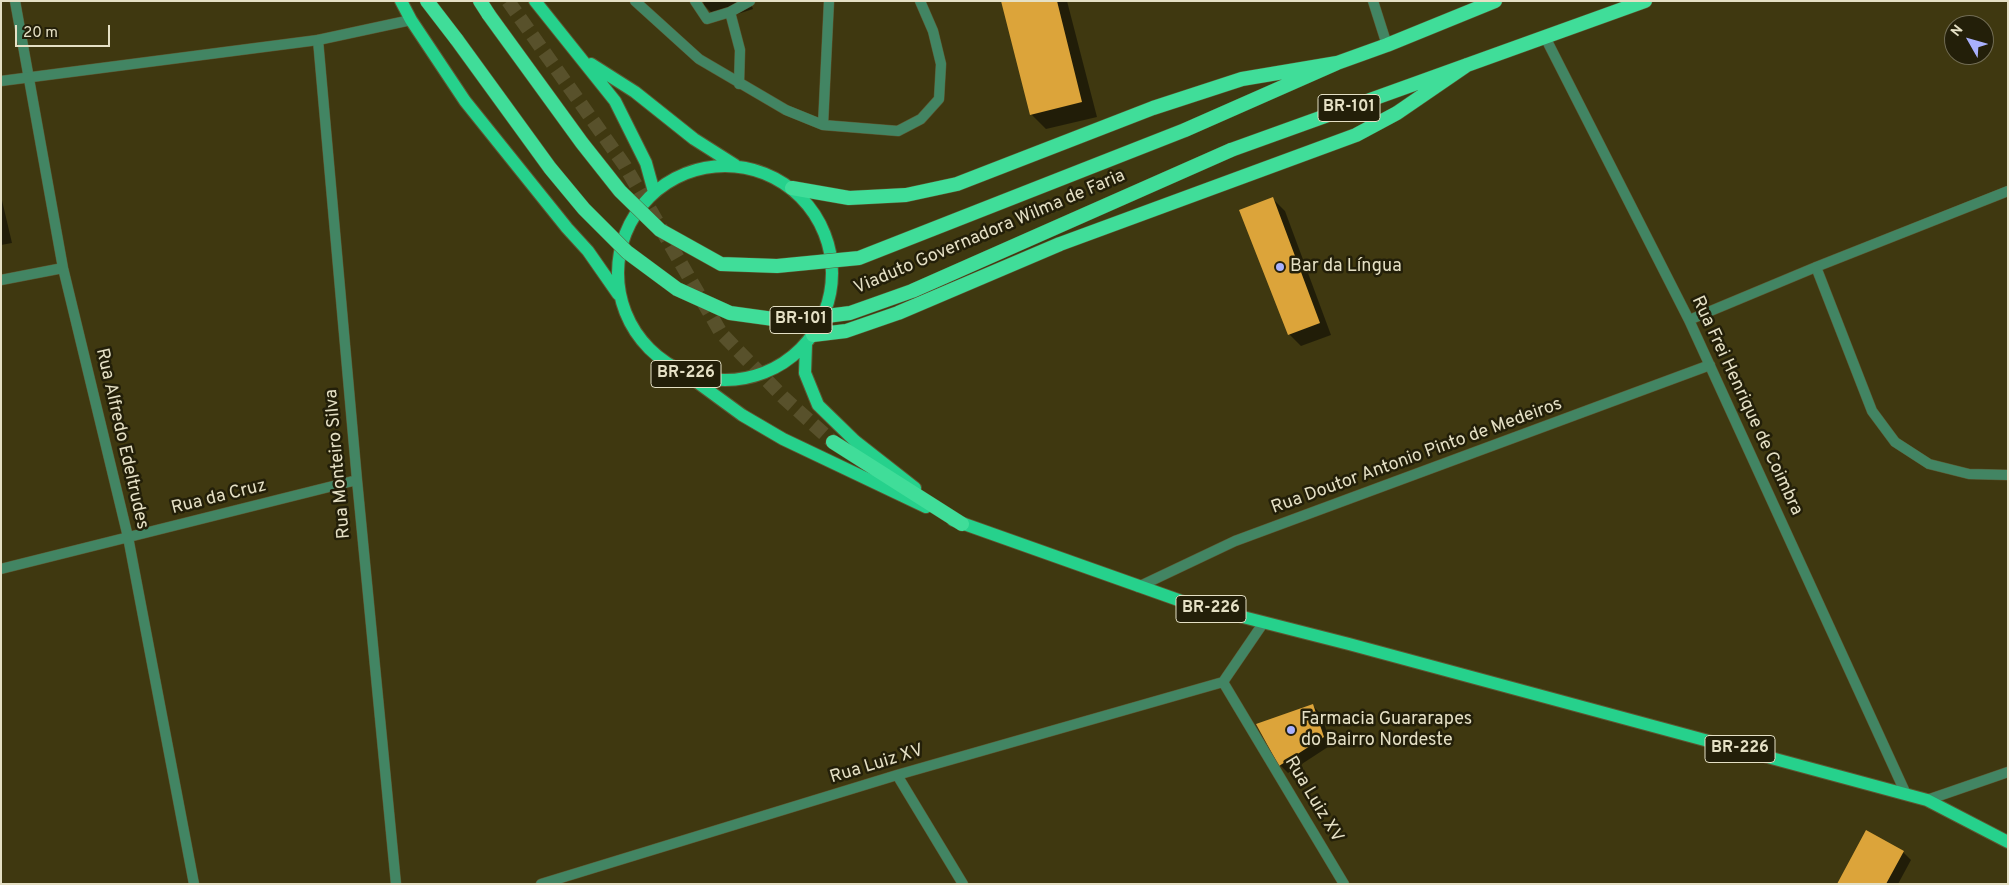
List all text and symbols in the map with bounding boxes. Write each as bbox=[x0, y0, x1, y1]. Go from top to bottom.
scale bar bbox=[18, 15, 112, 47]
north arrow bbox=[1944, 15, 1994, 65]
text: N bbox=[1948, 22, 1967, 40]
text: 20 m bbox=[23, 24, 58, 43]
road number: BR-101 bbox=[1318, 95, 1380, 122]
street label: Viaduto Governadora Wilma de Faria bbox=[851, 166, 1129, 300]
place label: Bar da Língua bbox=[1290, 256, 1402, 278]
marker: Bar da Língua bbox=[1274, 261, 1286, 273]
street label: Rua Frei Henrique de Coimbra bbox=[1686, 293, 1806, 519]
road number: BR-101 bbox=[770, 306, 832, 334]
street label: Rua Alfredo Edeltrudes bbox=[90, 346, 152, 532]
road number: BR-226 bbox=[651, 360, 721, 388]
street label: Rua Monteiro Silva bbox=[322, 388, 356, 540]
street label: Rua Doutor Antonio Pinto de Medeiros bbox=[1269, 394, 1565, 520]
street label: Rua da Cruz bbox=[169, 476, 269, 520]
road number: BR-226 bbox=[1176, 596, 1246, 622]
place label: Farmacia Guararapes do Bairro Nordeste bbox=[1301, 709, 1472, 752]
marker: Farmacia Guararapes do Bairro Nordeste bbox=[1285, 724, 1297, 736]
road number: BR-226 bbox=[1705, 736, 1775, 762]
street label: Rua Luiz XV bbox=[828, 741, 926, 789]
street label: Rua Luiz XV bbox=[1279, 753, 1347, 847]

